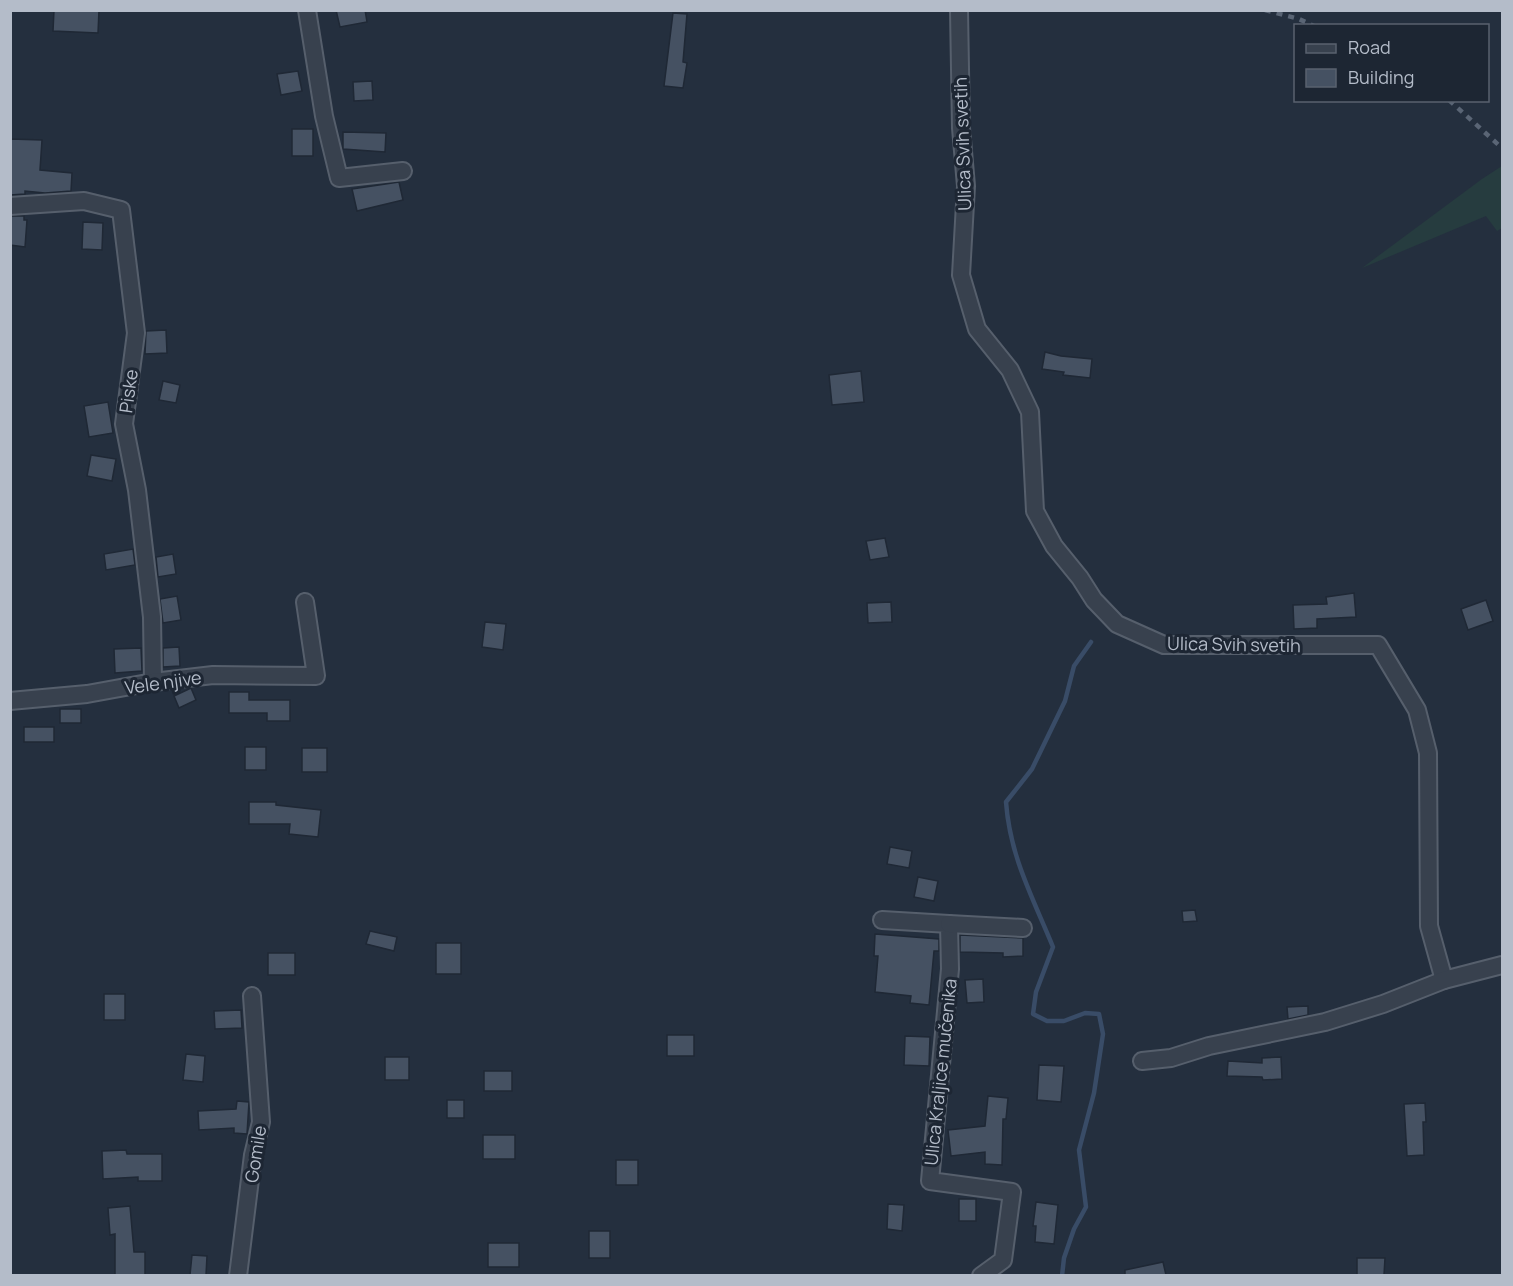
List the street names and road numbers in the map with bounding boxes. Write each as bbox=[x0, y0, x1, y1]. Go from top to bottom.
street label: Ulica Svih svetih bbox=[948, 77, 976, 211]
street label: Piske bbox=[113, 368, 143, 414]
street label: Ulica Svih svetih bbox=[1167, 631, 1301, 657]
street label: Vele njive bbox=[123, 665, 203, 699]
street label: Ulica Kraljice mučenika bbox=[918, 977, 962, 1167]
street label: Gomile bbox=[239, 1124, 271, 1184]

